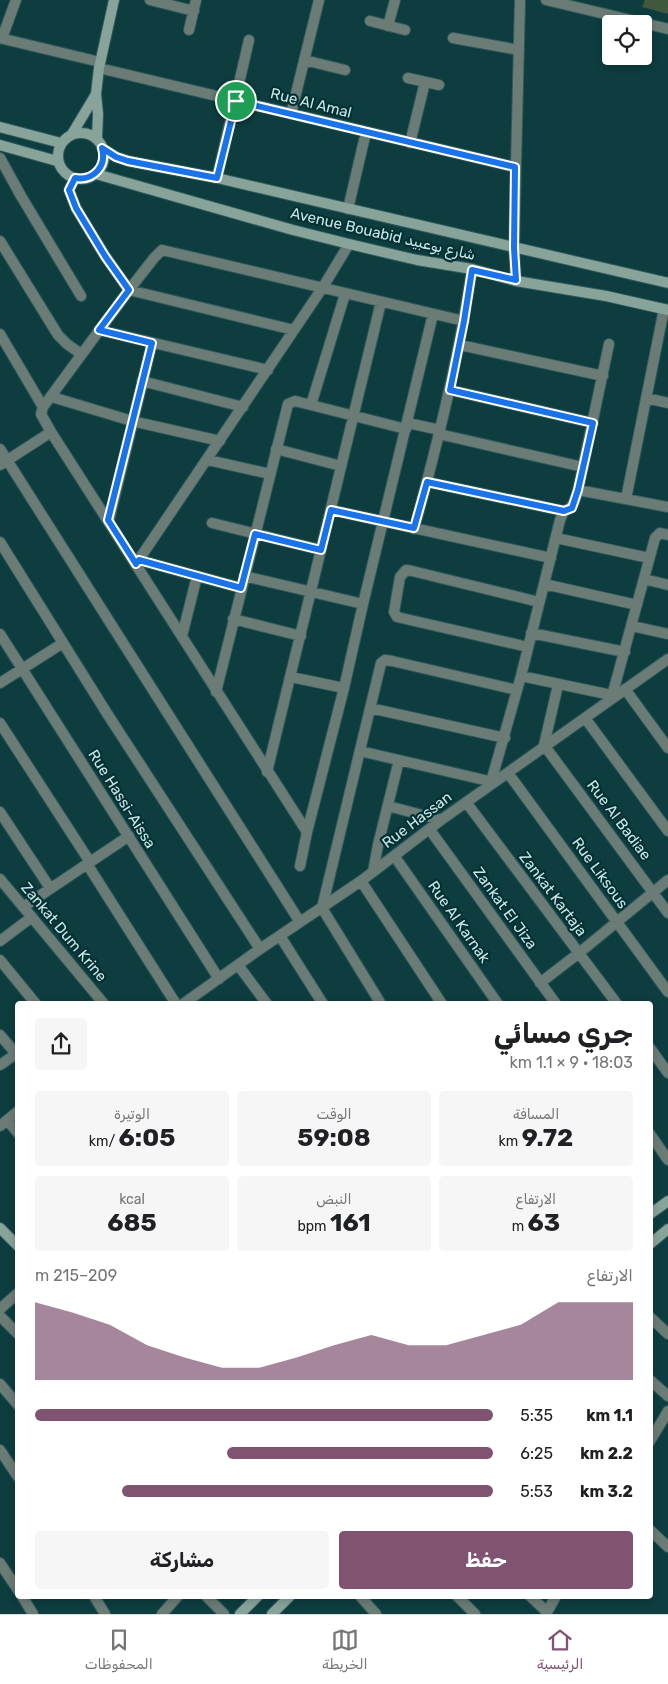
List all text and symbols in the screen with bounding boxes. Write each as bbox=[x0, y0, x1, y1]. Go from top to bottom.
map controls bbox=[602, 15, 652, 65]
button: locate bbox=[602, 15, 652, 65]
pin bbox=[215, 80, 257, 122]
street label: Rue Al Amal bbox=[269, 84, 353, 122]
icon: arrive bbox=[222, 87, 250, 115]
street label: Avenue Bouabid شارع بوعبيد bbox=[288, 204, 477, 266]
street label: Rue Hassi-Aissa bbox=[84, 746, 160, 852]
street label: Rue Al Badiae bbox=[583, 776, 655, 864]
street label: Rue Hassan bbox=[379, 788, 455, 852]
street label: Rue Liksous bbox=[568, 834, 632, 912]
street label: Zankat Kartaja bbox=[515, 848, 591, 940]
street label: Zankat El Jiza bbox=[469, 863, 541, 953]
street label: Rue Al Karnak bbox=[424, 878, 494, 967]
street label: Zankat Dum Krine bbox=[17, 879, 111, 985]
text: جري مسائي bbox=[494, 1017, 633, 1050]
button: share bbox=[35, 1018, 87, 1070]
text: 18:03 · 9 × 1.1 km bbox=[510, 1053, 633, 1072]
text: الوتيرة bbox=[114, 1106, 150, 1123]
text: الوقت bbox=[316, 1106, 352, 1123]
text: المسافة bbox=[513, 1106, 559, 1123]
text: 6:05 bbox=[119, 1123, 175, 1152]
text: 59:08 bbox=[297, 1123, 371, 1152]
text: 9.72 bbox=[522, 1123, 573, 1152]
text: /km bbox=[89, 1133, 119, 1150]
text: km bbox=[499, 1133, 522, 1150]
text: kcal bbox=[119, 1191, 145, 1208]
text: النبض bbox=[316, 1191, 352, 1208]
text: الارتفاع bbox=[516, 1191, 556, 1208]
text: 685 bbox=[107, 1208, 157, 1237]
text: 161 bbox=[330, 1208, 371, 1237]
text: 63 bbox=[528, 1208, 560, 1237]
text: bpm bbox=[297, 1218, 330, 1235]
text: m bbox=[512, 1218, 528, 1235]
text: 209–215 m bbox=[35, 1266, 117, 1285]
text: الارتفاع bbox=[587, 1266, 633, 1285]
text: 5:35 bbox=[520, 1406, 553, 1425]
text: 1.1 km bbox=[586, 1406, 633, 1425]
text: 6:25 bbox=[520, 1444, 553, 1463]
text: 2.2 km bbox=[580, 1444, 633, 1463]
text: 5:53 bbox=[520, 1482, 553, 1501]
text: 3.2 km bbox=[580, 1482, 633, 1501]
button: مشاركة bbox=[35, 1531, 329, 1589]
button: حفظ bbox=[339, 1531, 633, 1589]
tab: المحفوظات bbox=[85, 1626, 153, 1673]
tab: الخريطة bbox=[322, 1626, 368, 1673]
tab: الرئيسية bbox=[537, 1626, 583, 1673]

